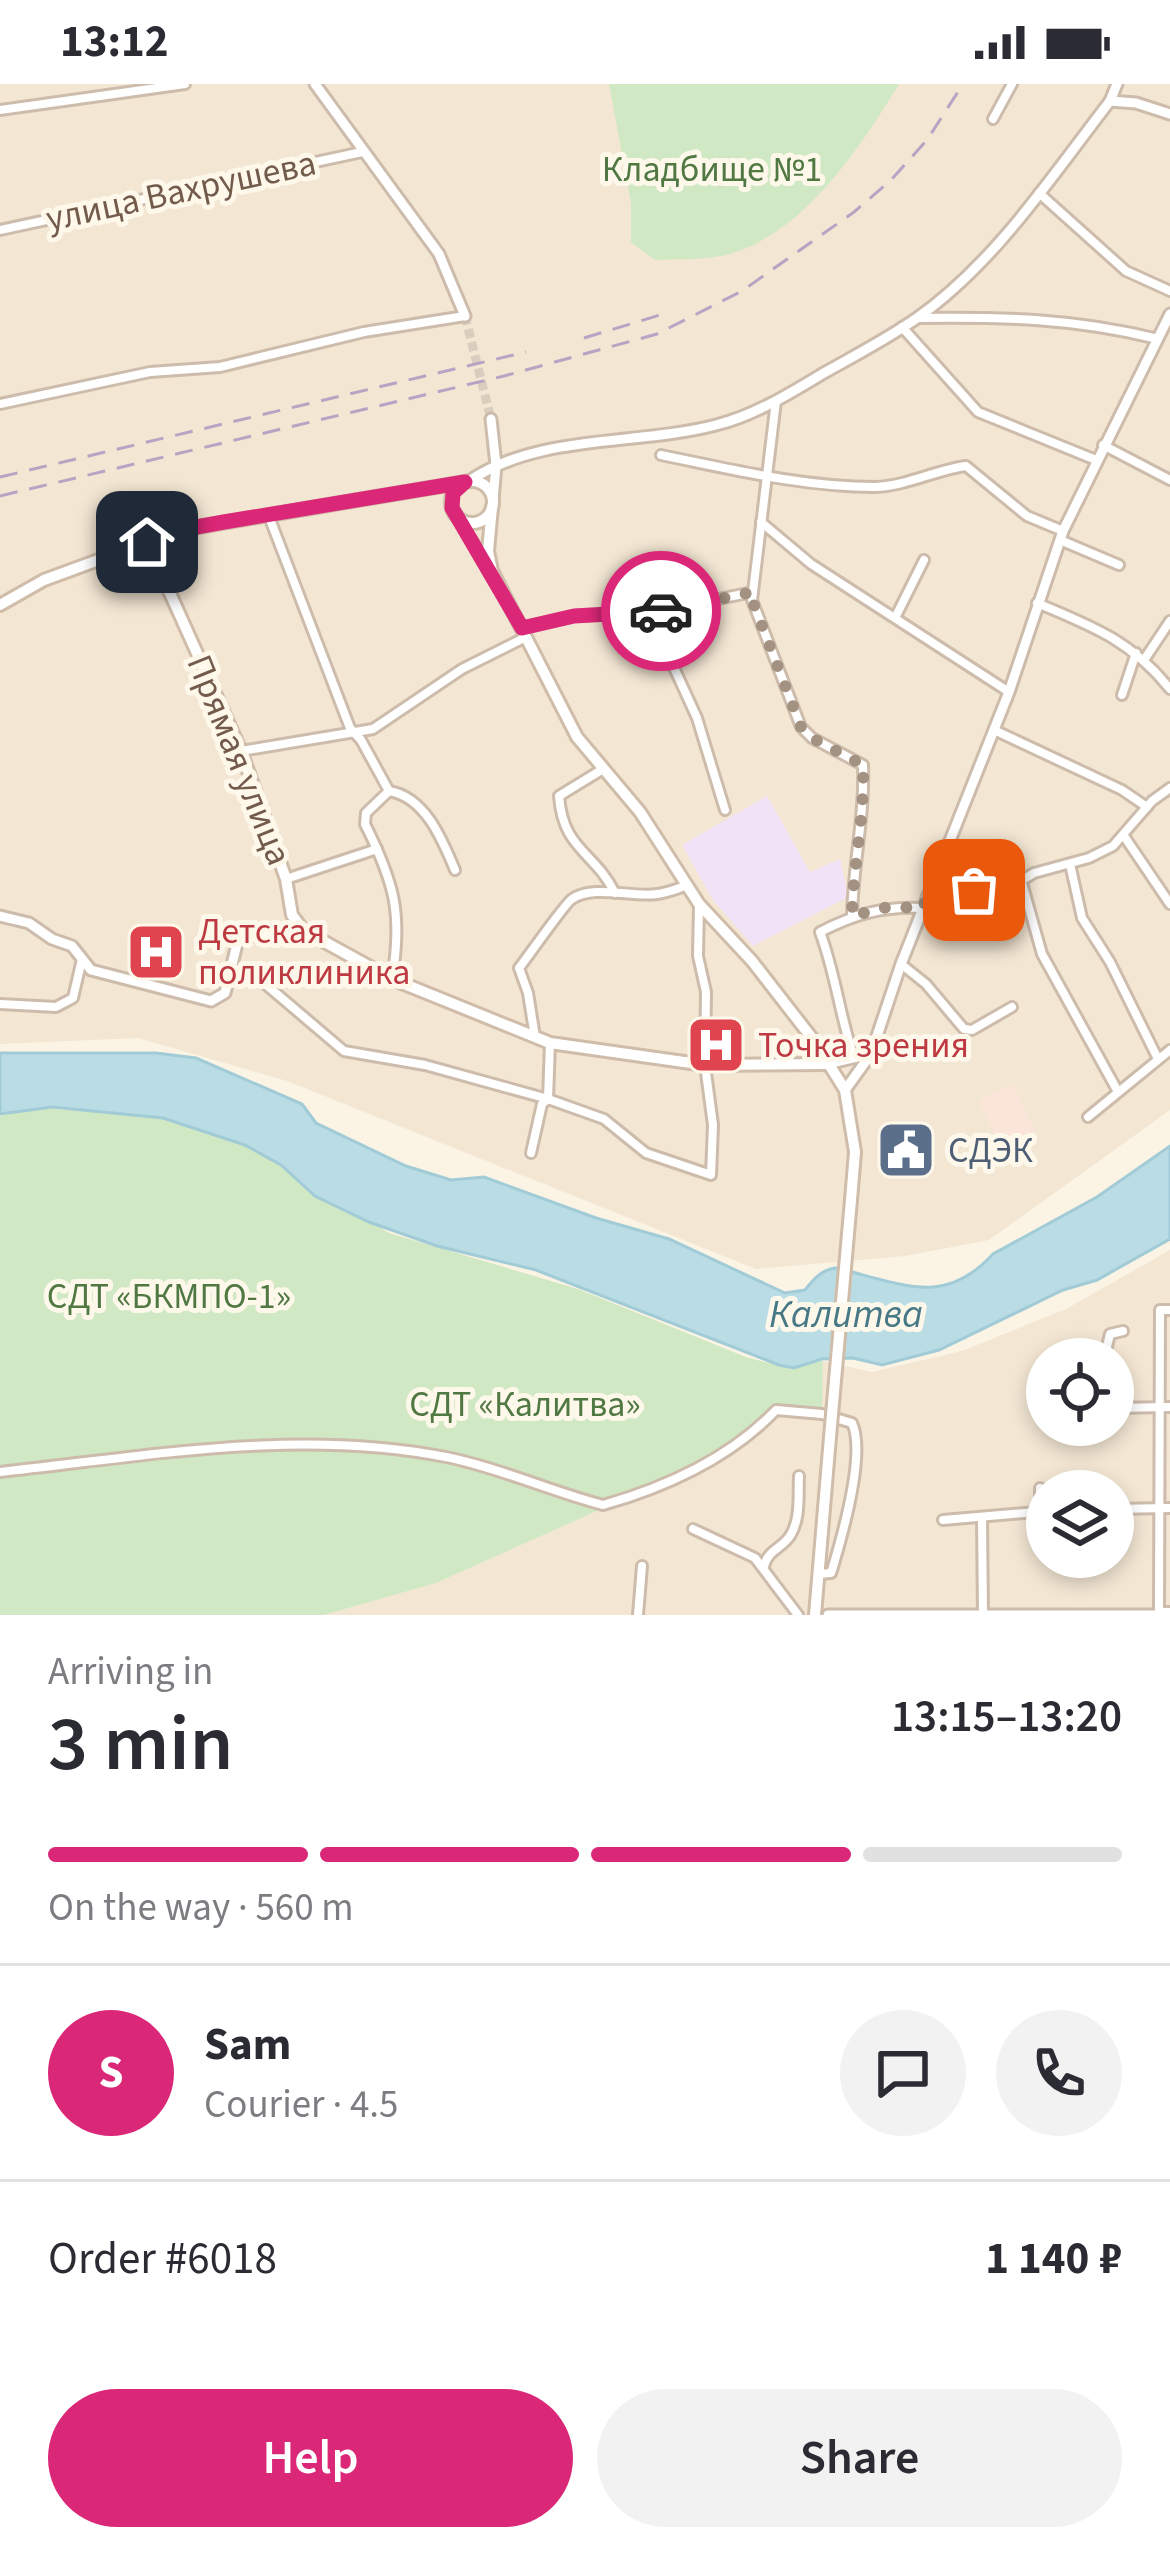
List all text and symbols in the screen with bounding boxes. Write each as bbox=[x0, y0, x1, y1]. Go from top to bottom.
text: 13:12 bbox=[60, 10, 169, 74]
street label: улица Вахрушева bbox=[41, 137, 321, 245]
park label: Кладбище №1 bbox=[602, 144, 822, 195]
pin bbox=[96, 491, 198, 593]
icon: home bbox=[114, 509, 180, 575]
courier bbox=[601, 551, 721, 671]
icon: car bbox=[628, 578, 694, 644]
street label: Прямая улица bbox=[174, 647, 304, 873]
pin bbox=[923, 839, 1025, 941]
icon: bag bbox=[941, 857, 1007, 923]
place label: Детская поликлиника bbox=[198, 906, 410, 998]
hospital icon: Детская поликлиника bbox=[125, 921, 187, 983]
hospital icon: Точка зрения bbox=[685, 1014, 747, 1076]
place label: Точка зрения bbox=[758, 1020, 969, 1071]
public building icon: СДЭК bbox=[875, 1119, 937, 1181]
place label: СДЭК bbox=[948, 1125, 1033, 1176]
park label: СДТ «БКМПО-1» bbox=[47, 1271, 291, 1322]
water label: Калитва bbox=[769, 1287, 923, 1343]
map controls bbox=[1026, 1338, 1134, 1578]
button: locate bbox=[1026, 1338, 1134, 1446]
park label: СДТ «Калитва» bbox=[409, 1379, 641, 1430]
button: layers bbox=[1026, 1470, 1134, 1578]
text: Arriving in bbox=[48, 1644, 213, 1700]
text: 13:15–13:20 bbox=[891, 1685, 1122, 1749]
text: 3 min bbox=[48, 1689, 233, 1800]
text: On the way · 560 m bbox=[48, 1880, 354, 1936]
button: chat bbox=[840, 2010, 966, 2136]
button: phone bbox=[996, 2010, 1122, 2136]
text: Sam bbox=[204, 2013, 291, 2077]
text: S bbox=[98, 2041, 124, 2105]
text: Courier · 4.5 bbox=[204, 2077, 398, 2133]
text: Order #6018 bbox=[48, 2227, 277, 2291]
text: 1 140 ₽ bbox=[985, 2227, 1122, 2291]
button: Help bbox=[48, 2389, 573, 2527]
button: Share bbox=[597, 2389, 1122, 2527]

